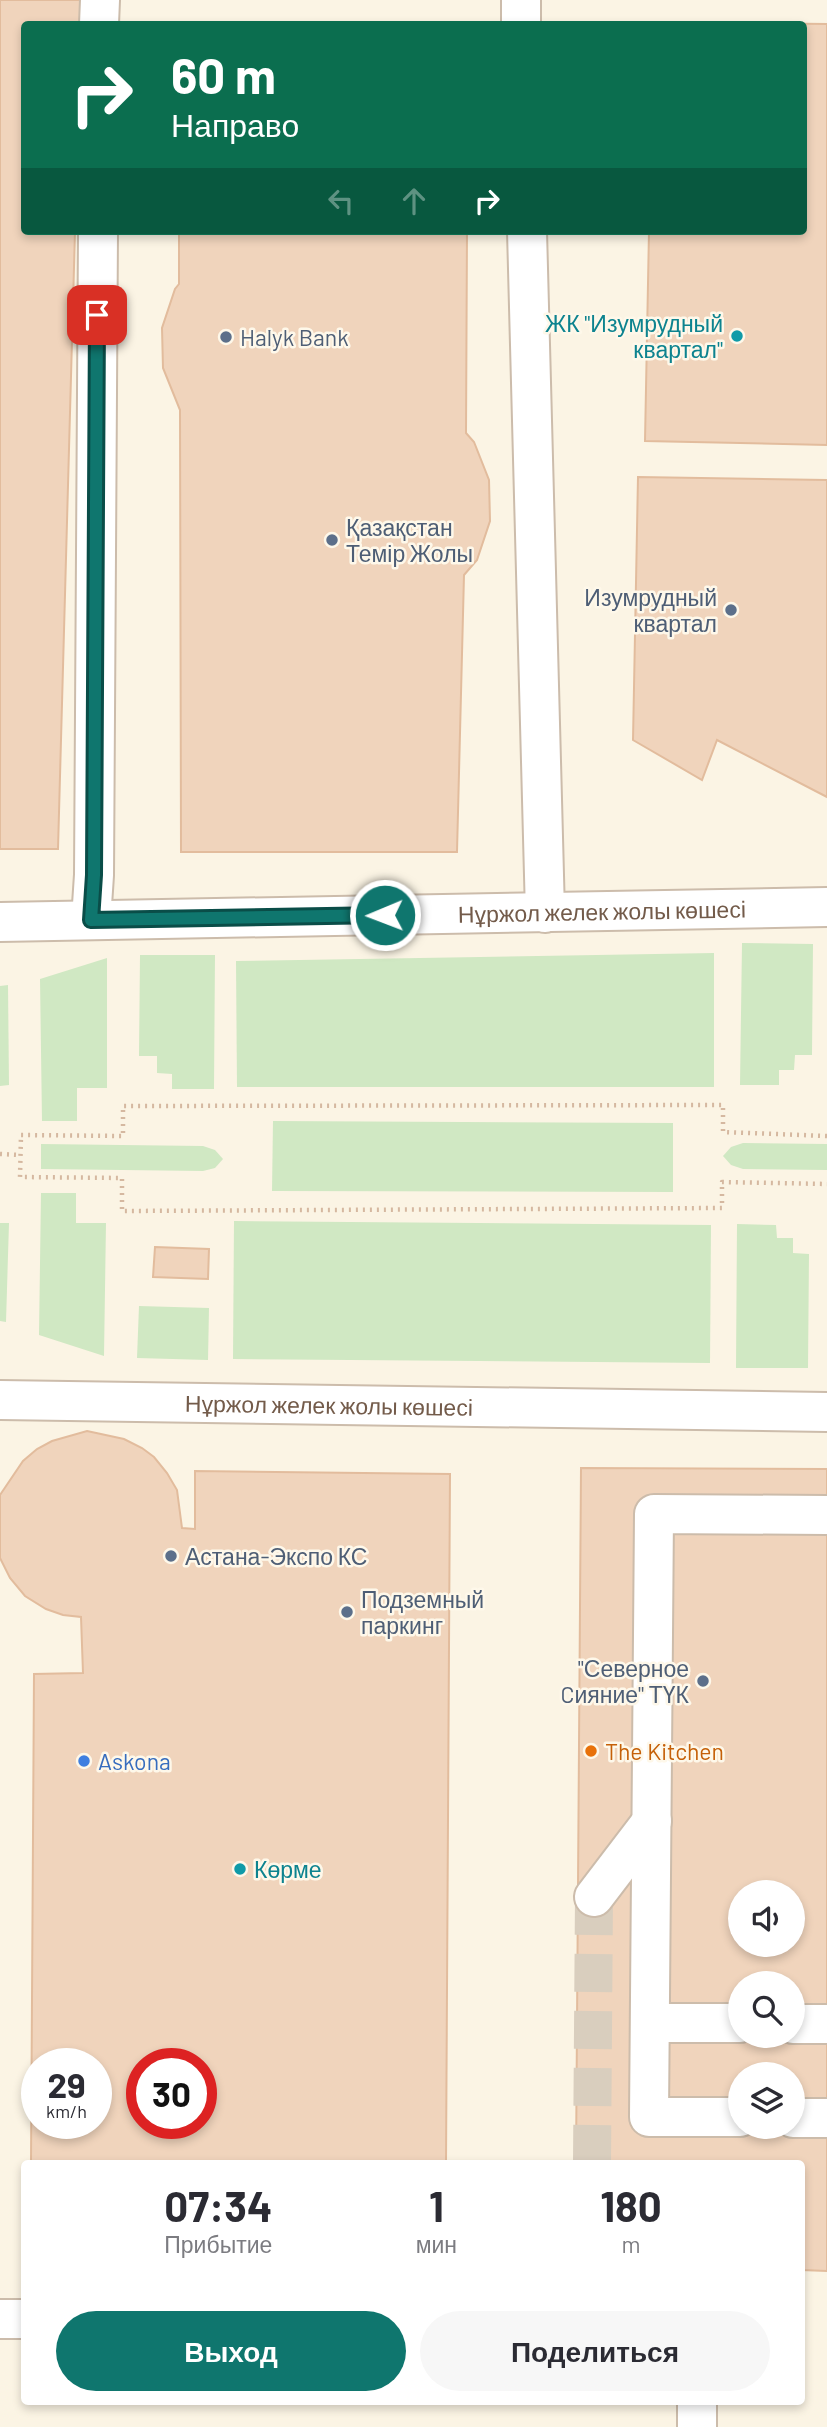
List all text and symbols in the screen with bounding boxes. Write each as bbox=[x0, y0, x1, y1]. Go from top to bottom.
text: 60 m bbox=[171, 45, 276, 104]
icon: right bbox=[56, 49, 147, 140]
text: Направо bbox=[171, 105, 299, 143]
icon: left bbox=[322, 182, 360, 220]
icon: ahead bbox=[395, 182, 433, 220]
icon: right bbox=[468, 182, 506, 220]
pin bbox=[67, 285, 127, 345]
icon: arrive bbox=[78, 296, 116, 334]
place label: ЖК "Изумрудный квартал" bbox=[545, 309, 723, 363]
place label: Halyk Bank bbox=[240, 323, 349, 351]
marker: ЖК "Изумрудный квартал" bbox=[729, 328, 745, 344]
marker: Halyk Bank bbox=[218, 329, 234, 345]
place label: Қазақстан Темір Жолы bbox=[346, 513, 473, 567]
marker: Қазақстан Темір Жолы bbox=[324, 532, 340, 548]
place label: Изумрудный квартал bbox=[584, 583, 717, 637]
marker: Изумрудный квартал bbox=[723, 602, 739, 618]
position arrow bbox=[348, 878, 422, 952]
street label: Нұржол желек жолы көшесі bbox=[458, 894, 746, 928]
street label: Нұржол желек жолы көшесі bbox=[185, 1389, 473, 1421]
place label: Астана-Экспо КС bbox=[185, 1542, 367, 1570]
marker: Астана-Экспо КС bbox=[163, 1548, 179, 1564]
place label: Подземный паркинг bbox=[361, 1585, 484, 1639]
marker: Подземный паркинг bbox=[339, 1604, 355, 1620]
place label: "Северное Cияние" ТҮК bbox=[561, 1654, 690, 1708]
marker: "Северное Cияние" ТҮК bbox=[695, 1673, 711, 1689]
place label: The Kitchen bbox=[605, 1737, 724, 1765]
marker: The Kitchen bbox=[583, 1743, 599, 1759]
place label: Askona bbox=[98, 1747, 171, 1775]
marker: Askona bbox=[76, 1753, 92, 1769]
place label: Көрме bbox=[254, 1855, 322, 1883]
marker: Көрме bbox=[232, 1861, 248, 1877]
map controls bbox=[728, 1880, 805, 2139]
button: sound bbox=[728, 1880, 805, 1957]
button: search bbox=[728, 1971, 805, 2048]
speed limit sign: 30 bbox=[126, 2048, 217, 2139]
button: layers bbox=[728, 2062, 805, 2139]
text: 29 bbox=[47, 2063, 86, 2105]
text: km/h bbox=[46, 2100, 87, 2122]
text: 07:34 bbox=[164, 2180, 272, 2230]
text: 1 bbox=[429, 2180, 444, 2230]
text: 180 bbox=[600, 2180, 662, 2230]
text: Прибытие bbox=[164, 2230, 272, 2258]
text: мин bbox=[416, 2230, 457, 2258]
text: m bbox=[621, 2230, 641, 2258]
button: Выход bbox=[56, 2311, 406, 2391]
button: Поделиться bbox=[420, 2311, 770, 2391]

